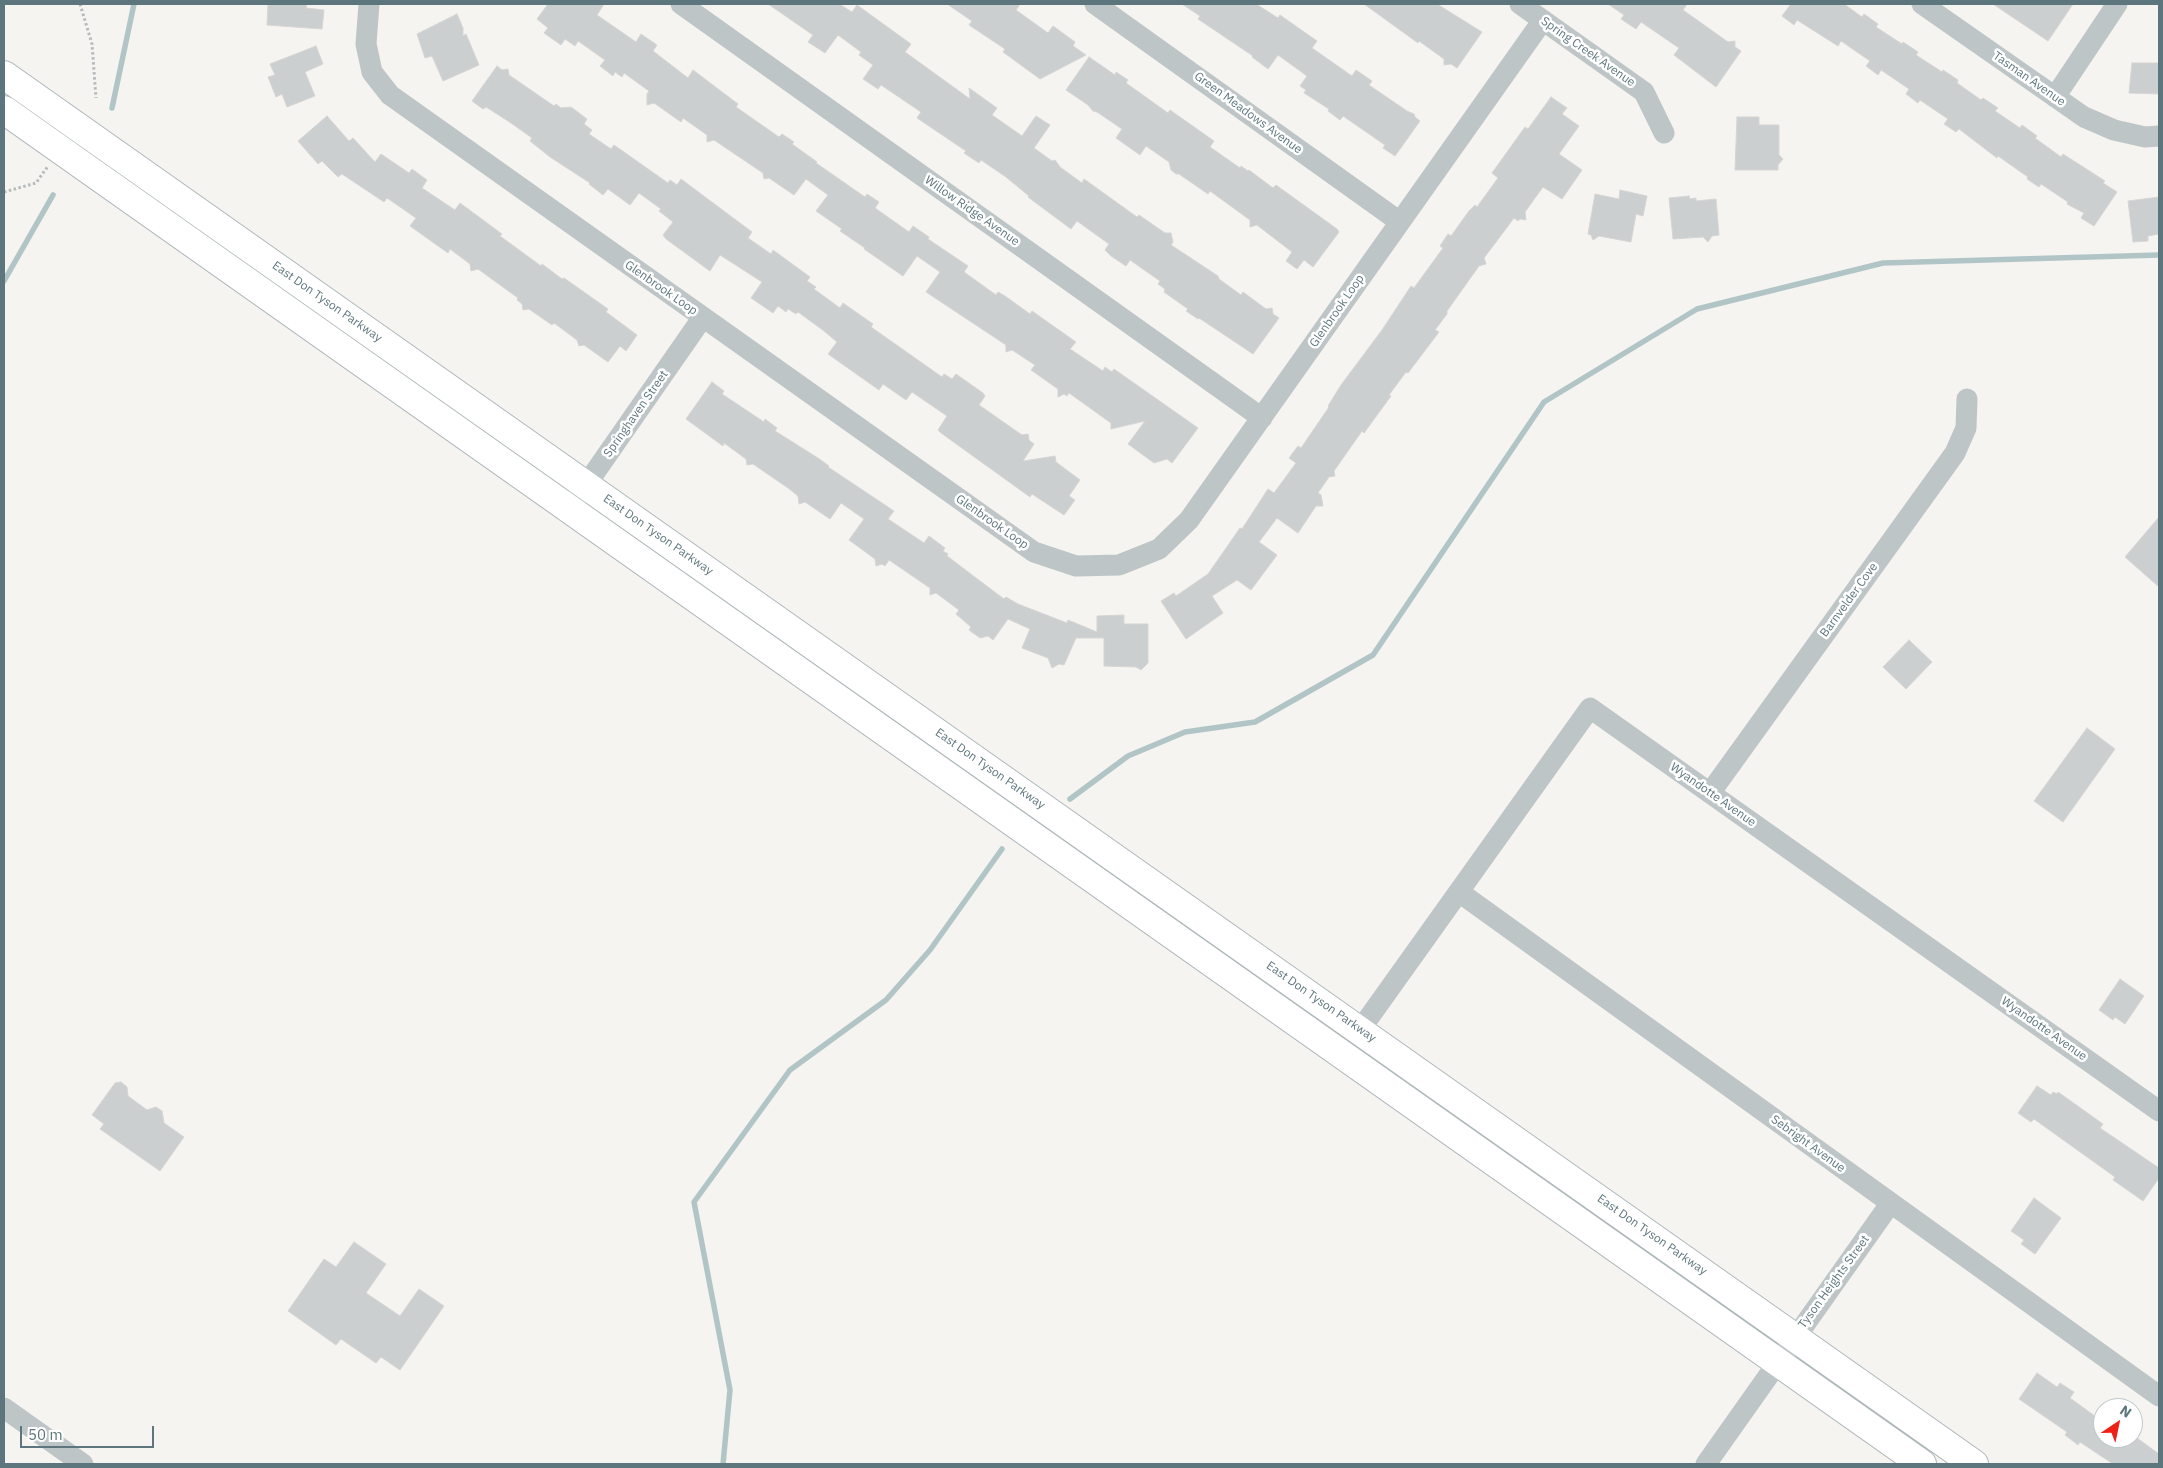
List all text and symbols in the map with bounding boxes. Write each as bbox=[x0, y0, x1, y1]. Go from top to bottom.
street label: Spring Creek Avenue bbox=[1538, 14, 1638, 90]
street label: Tasman Avenue bbox=[1990, 49, 2068, 109]
street label: Green Meadows Avenue bbox=[1191, 69, 1305, 157]
street label: Willow Ridge Avenue bbox=[922, 173, 1022, 249]
street label: Glenbrook Loop bbox=[622, 258, 700, 318]
street label: East Don Tyson Parkway bbox=[269, 259, 385, 345]
street label: Glenbrook Loop bbox=[1307, 272, 1367, 350]
street label: Springhaven Street bbox=[601, 368, 671, 460]
street label: East Don Tyson Parkway bbox=[600, 492, 716, 578]
street label: Glenbrook Loop bbox=[953, 492, 1031, 552]
street label: Barnvelder Cove bbox=[1817, 560, 1881, 640]
street label: East Don Tyson Parkway bbox=[932, 726, 1048, 812]
street label: Wyandotte Avenue bbox=[1667, 760, 1759, 830]
street label: East Don Tyson Parkway bbox=[1263, 959, 1379, 1045]
street label: Wyandotte Avenue bbox=[1998, 994, 2090, 1064]
street label: Sebright Avenue bbox=[1768, 1112, 1848, 1176]
street label: East Don Tyson Parkway bbox=[1594, 1192, 1710, 1278]
street label: Tyson Heights Street bbox=[1795, 1233, 1873, 1331]
north arrow bbox=[2093, 1398, 2143, 1448]
text: N bbox=[2117, 1401, 2135, 1422]
scale bar bbox=[22, 1416, 156, 1448]
text: 50 m bbox=[28, 1425, 63, 1444]

